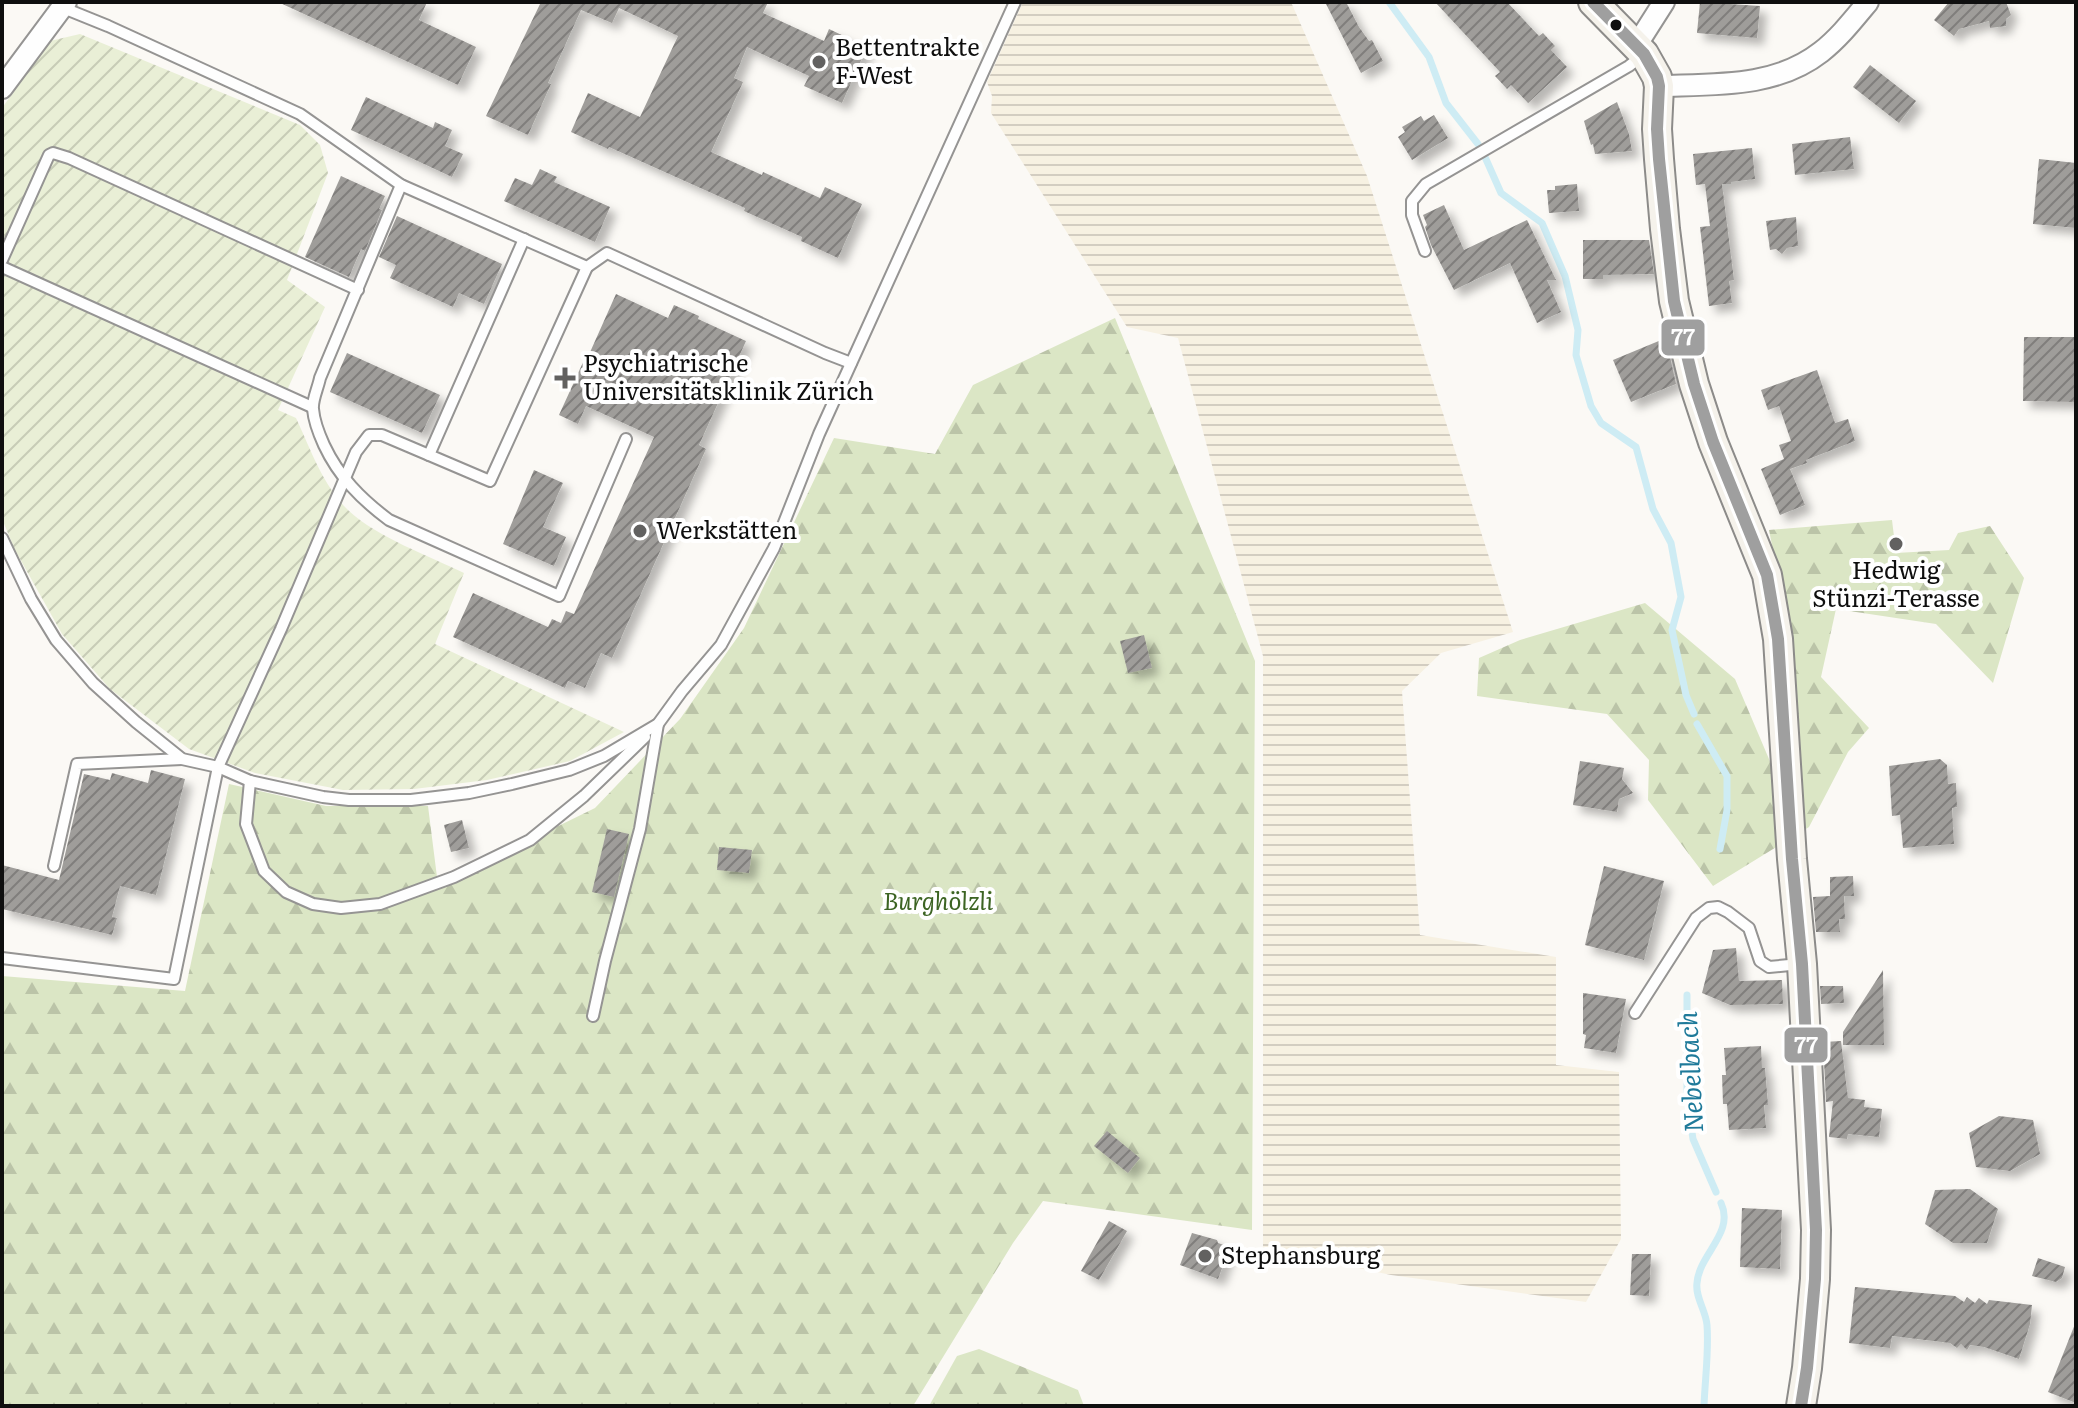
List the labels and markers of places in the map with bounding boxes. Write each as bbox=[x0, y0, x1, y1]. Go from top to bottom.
unlabelled marker bbox=[1608, 17, 1624, 33]
place label: Bettentrakte F-West bbox=[835, 28, 980, 91]
marker: Bettentrakte F-West bbox=[810, 53, 828, 71]
place label: Psychiatrische Universitätsklinik Zürich bbox=[583, 344, 874, 407]
marker: Psychiatrische Universitätsklinik Zürich bbox=[554, 367, 576, 389]
place label: Werkstätten bbox=[656, 511, 798, 546]
marker: Werkstätten bbox=[631, 522, 649, 540]
marker: Hedwig Stünzi-Terasse bbox=[1887, 535, 1905, 553]
place label: Hedwig Stünzi-Terasse bbox=[1812, 551, 1980, 614]
place label: Stephansburg bbox=[1221, 1236, 1381, 1271]
marker: Stephansburg bbox=[1196, 1247, 1214, 1265]

